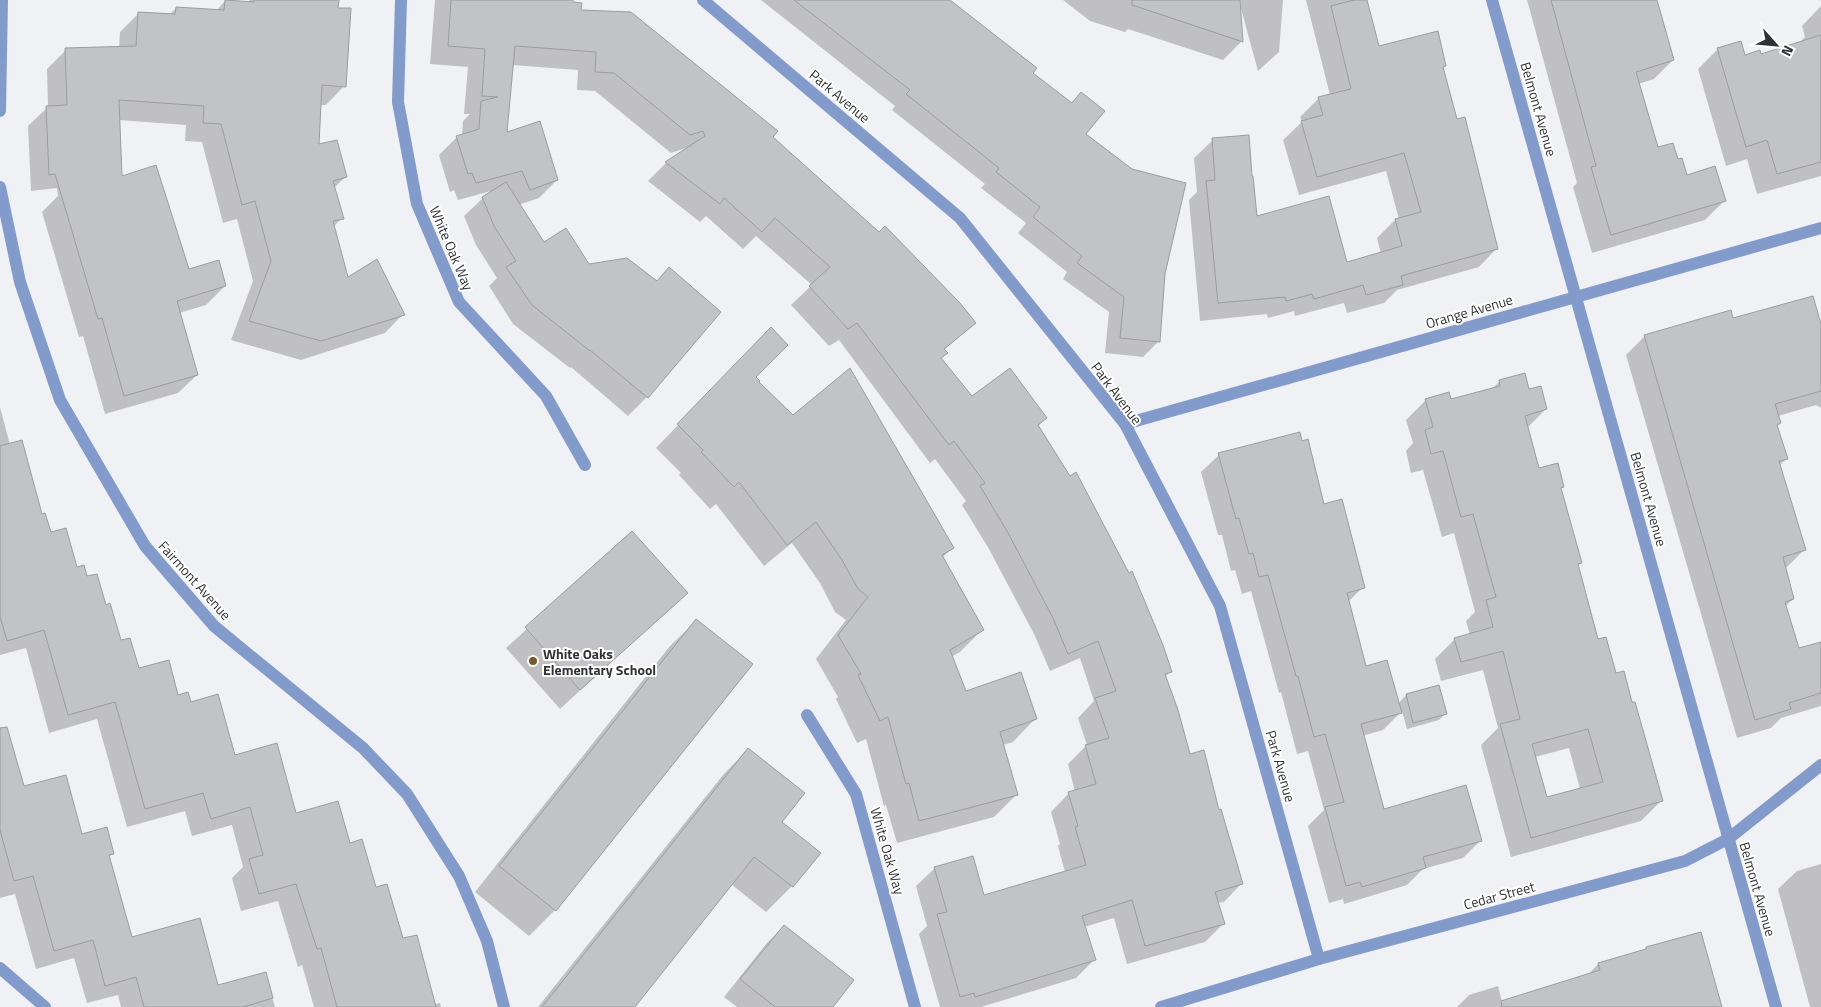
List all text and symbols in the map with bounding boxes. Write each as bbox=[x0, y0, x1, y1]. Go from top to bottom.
north arrow bbox=[1751, 20, 1801, 70]
text: N bbox=[1776, 42, 1800, 60]
street label: Belmont Avenue bbox=[1515, 59, 1563, 159]
street label: Park Avenue bbox=[805, 64, 875, 128]
street label: White Oak Way bbox=[425, 202, 479, 294]
street label: Orange Avenue bbox=[1423, 289, 1515, 333]
street label: Park Avenue bbox=[1086, 357, 1148, 429]
street label: Belmont Avenue bbox=[1625, 449, 1673, 549]
street label: Fairmont Avenue bbox=[154, 536, 236, 624]
place label: White Oaks Elementary School bbox=[543, 643, 656, 680]
marker: White Oaks Elementary School bbox=[527, 655, 539, 667]
street label: Park Avenue bbox=[1261, 728, 1301, 804]
street label: White Oak Way bbox=[866, 805, 911, 897]
street label: Belmont Avenue bbox=[1734, 839, 1782, 939]
street label: Cedar Street bbox=[1461, 875, 1537, 915]

